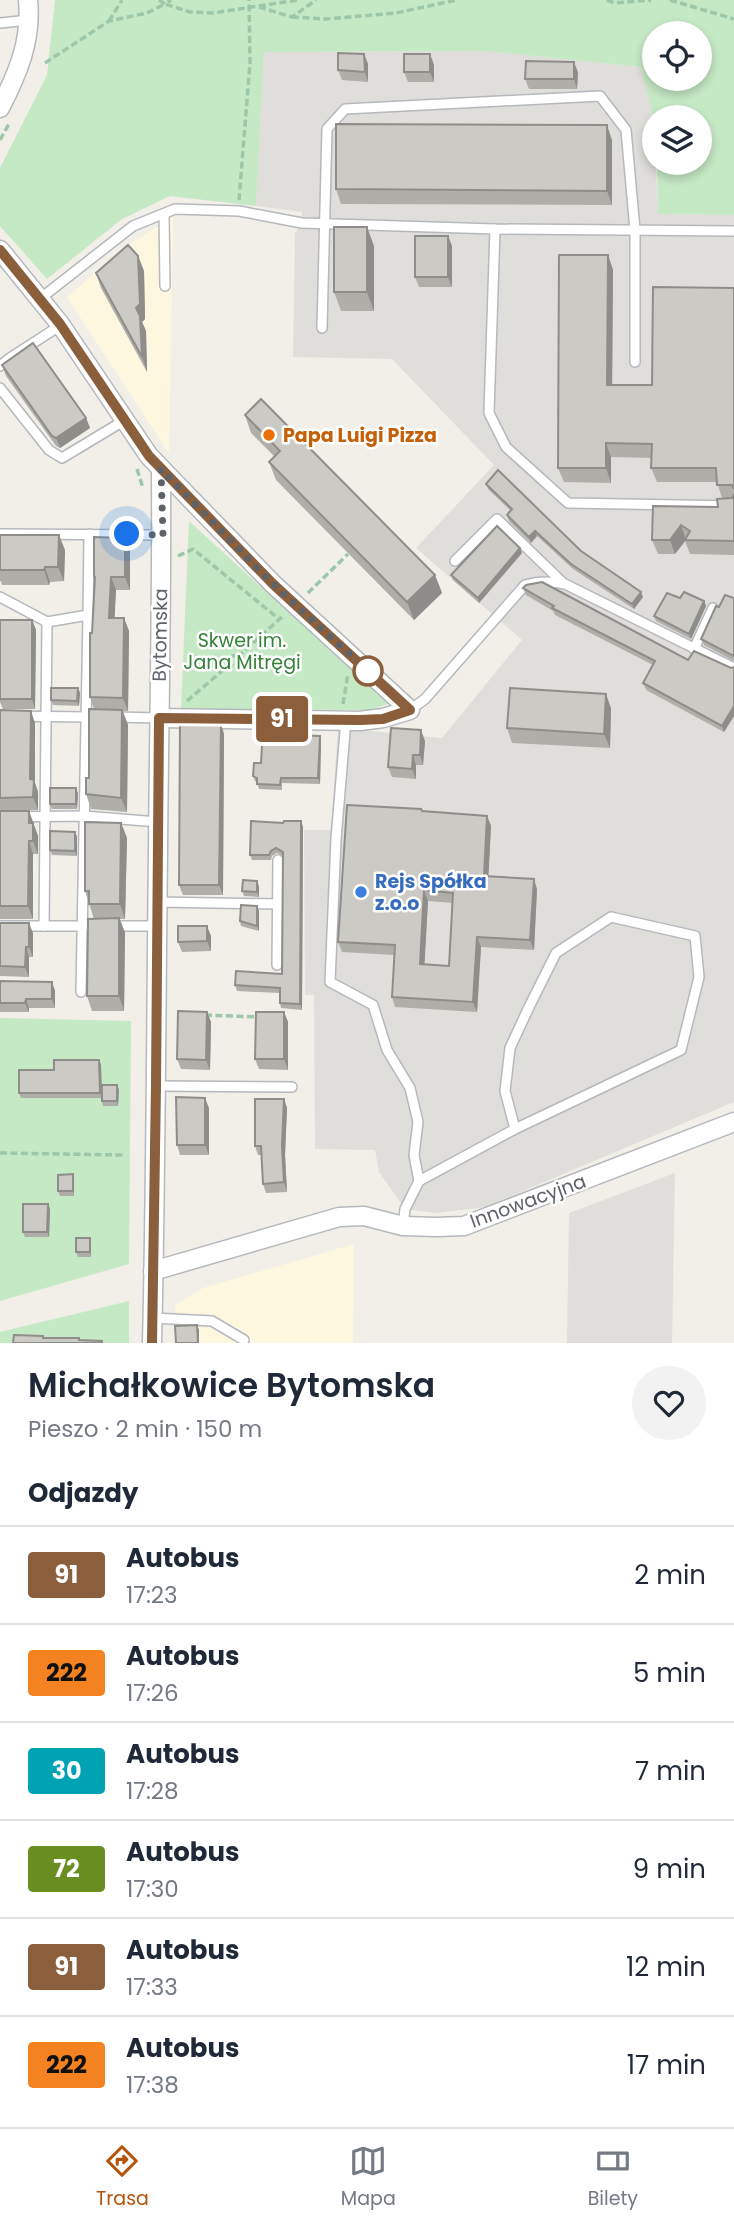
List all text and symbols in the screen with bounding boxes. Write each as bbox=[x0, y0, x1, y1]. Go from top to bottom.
map controls bbox=[642, 21, 712, 175]
button: locate bbox=[642, 21, 712, 91]
button: layers bbox=[642, 105, 712, 175]
place label: Papa Luigi Pizza bbox=[283, 422, 437, 449]
marker: Papa Luigi Pizza bbox=[261, 427, 277, 443]
your location bbox=[109, 516, 144, 551]
street label: Bytomska bbox=[146, 588, 174, 682]
park label: Skwer im. Jana Mitręgi bbox=[183, 627, 301, 676]
unlabelled marker bbox=[353, 656, 383, 686]
line badge: 91 bbox=[250, 696, 314, 742]
text: 91 bbox=[270, 702, 294, 735]
place label: Rejs Spółka z.o.o bbox=[375, 868, 487, 917]
marker: Rejs Spółka z.o.o bbox=[353, 884, 369, 900]
street label: Innowacyjna bbox=[466, 1168, 590, 1234]
text: Michałkowice Bytomska bbox=[28, 1362, 435, 1409]
button: heart bbox=[632, 1366, 706, 1440]
text: Pieszo · 2 min · 150 m bbox=[28, 1413, 262, 1445]
text: Odjazdy bbox=[28, 1475, 138, 1511]
text: Autobus bbox=[126, 1540, 240, 1576]
text: 2 min bbox=[634, 1557, 706, 1593]
text: 91 bbox=[55, 1558, 78, 1591]
text: 17:23 bbox=[126, 1579, 178, 1611]
text: Autobus bbox=[126, 1638, 240, 1674]
text: 5 min bbox=[633, 1655, 706, 1691]
text: 222 bbox=[46, 1656, 87, 1689]
text: 17:26 bbox=[126, 1677, 179, 1709]
text: Autobus bbox=[126, 1736, 240, 1772]
text: 7 min bbox=[635, 1753, 706, 1789]
text: 30 bbox=[51, 1754, 82, 1787]
text: 17:28 bbox=[126, 1775, 179, 1807]
text: Autobus bbox=[126, 1834, 240, 1870]
text: 9 min bbox=[633, 1851, 706, 1887]
text: 72 bbox=[53, 1852, 80, 1885]
text: 17:30 bbox=[126, 1873, 179, 1905]
text: Autobus bbox=[126, 1932, 240, 1968]
text: 12 min bbox=[626, 1949, 706, 1985]
text: 91 bbox=[55, 1950, 78, 1983]
text: 17:33 bbox=[126, 1971, 178, 2003]
text: Autobus bbox=[126, 2030, 240, 2066]
text: 17 min bbox=[627, 2047, 706, 2083]
text: 222 bbox=[46, 2048, 87, 2081]
text: 17:38 bbox=[126, 2069, 179, 2101]
tab: Trasa bbox=[96, 2142, 149, 2213]
tab: Mapa bbox=[341, 2142, 396, 2213]
tab: Bilety bbox=[588, 2142, 638, 2213]

